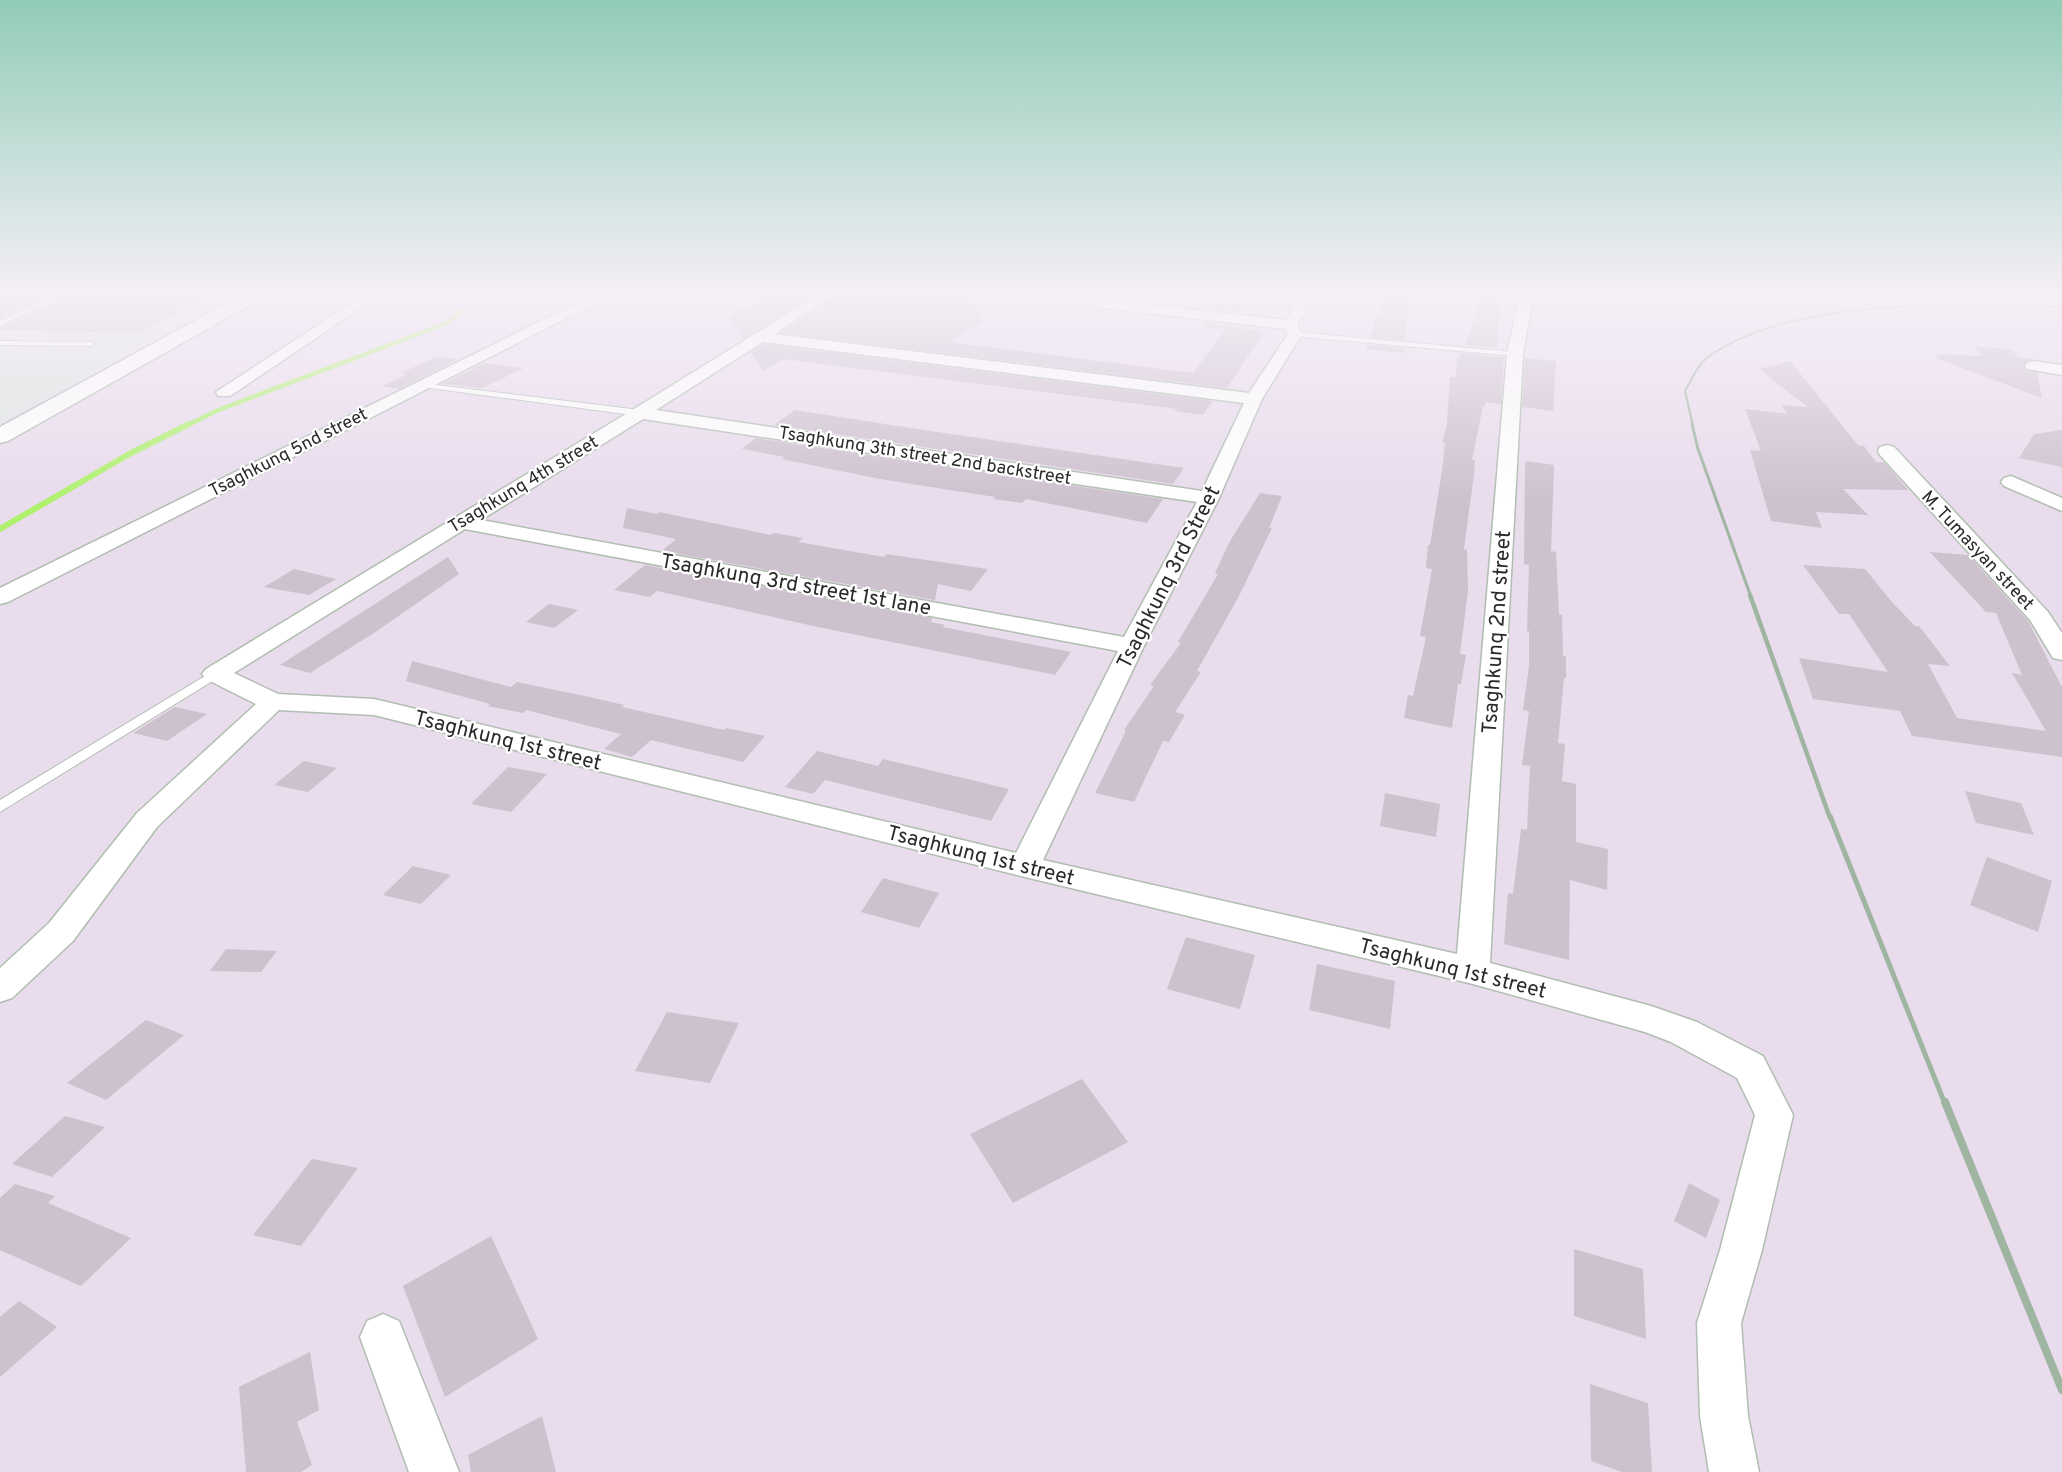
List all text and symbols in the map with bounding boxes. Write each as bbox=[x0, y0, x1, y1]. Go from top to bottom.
street label: Tsaghkunq 5nd street bbox=[206, 403, 372, 503]
street label: Tsaghkunq 3th street 2nd backstreet bbox=[777, 422, 1073, 491]
street label: Tsaghkunq 4th street bbox=[445, 431, 603, 539]
street label: Tsaghkunq 3rd Street bbox=[1111, 482, 1227, 674]
street label: M. Tumasyan street bbox=[1916, 486, 2038, 616]
street label: Tsaghkunq 2nd street bbox=[1477, 529, 1518, 735]
street label: Tsaghkunq 3rd street 1st lane bbox=[658, 548, 933, 623]
street label: Tsaghkunq 1st street bbox=[411, 705, 604, 778]
street label: Tsaghkunq 1st street bbox=[884, 820, 1077, 893]
street label: Tsaghkunq 1st street bbox=[1356, 933, 1549, 1006]

